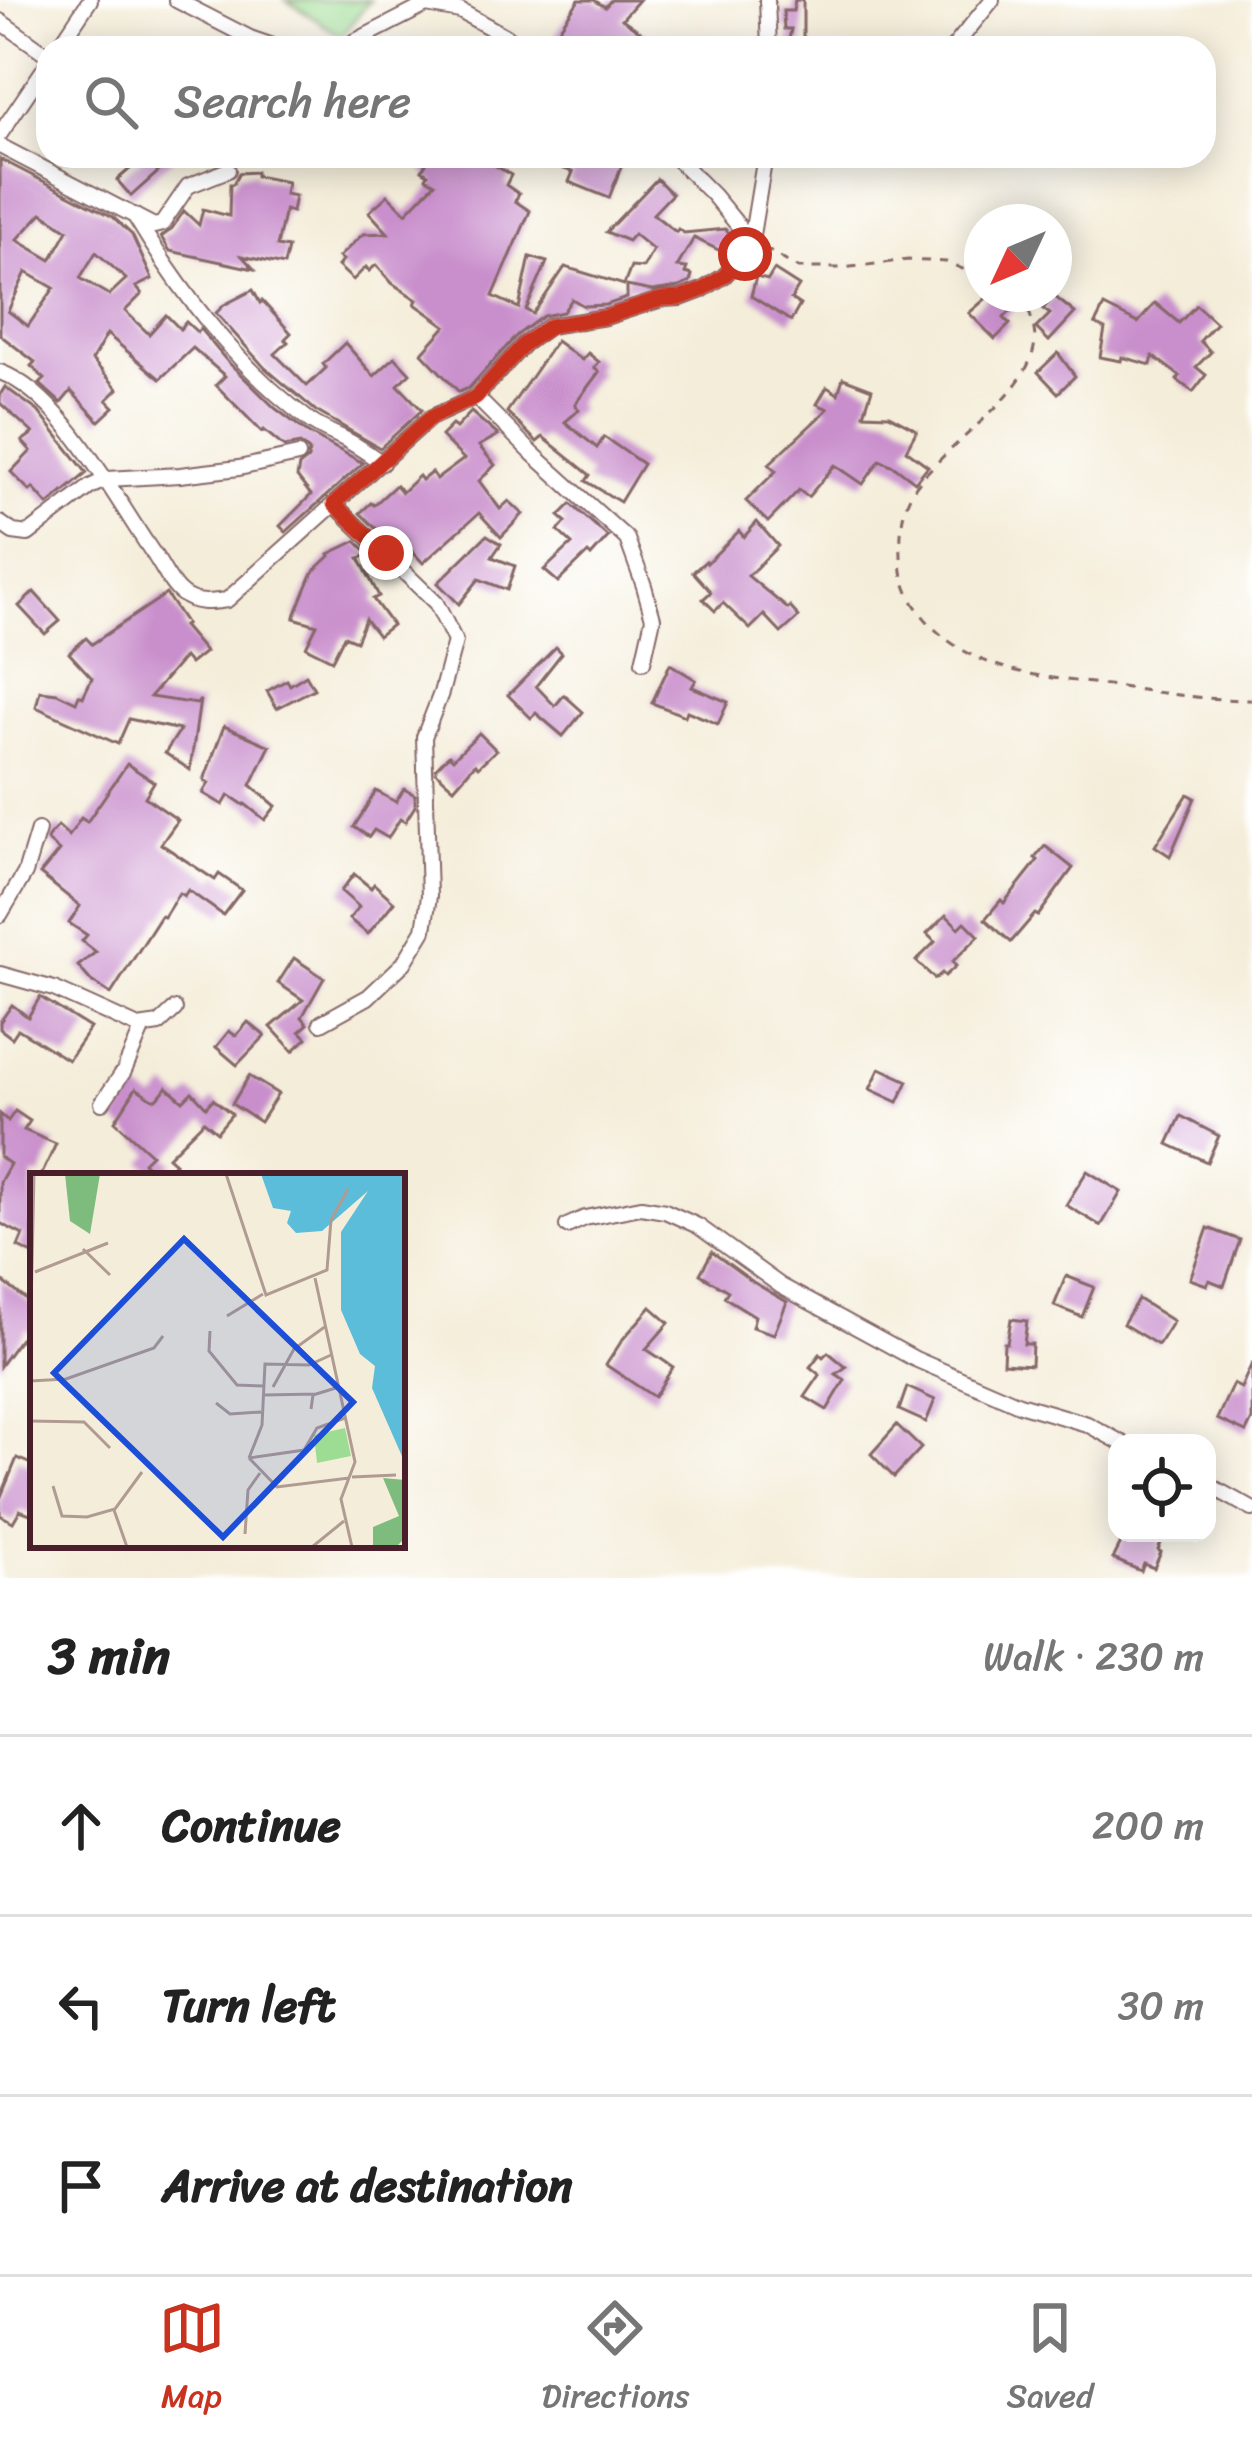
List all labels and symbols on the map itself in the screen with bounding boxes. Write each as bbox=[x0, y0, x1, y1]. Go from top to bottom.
north arrow bbox=[964, 204, 1072, 312]
route start bbox=[718, 227, 772, 281]
route end bbox=[359, 526, 413, 580]
inset map bbox=[30, 1173, 405, 1548]

